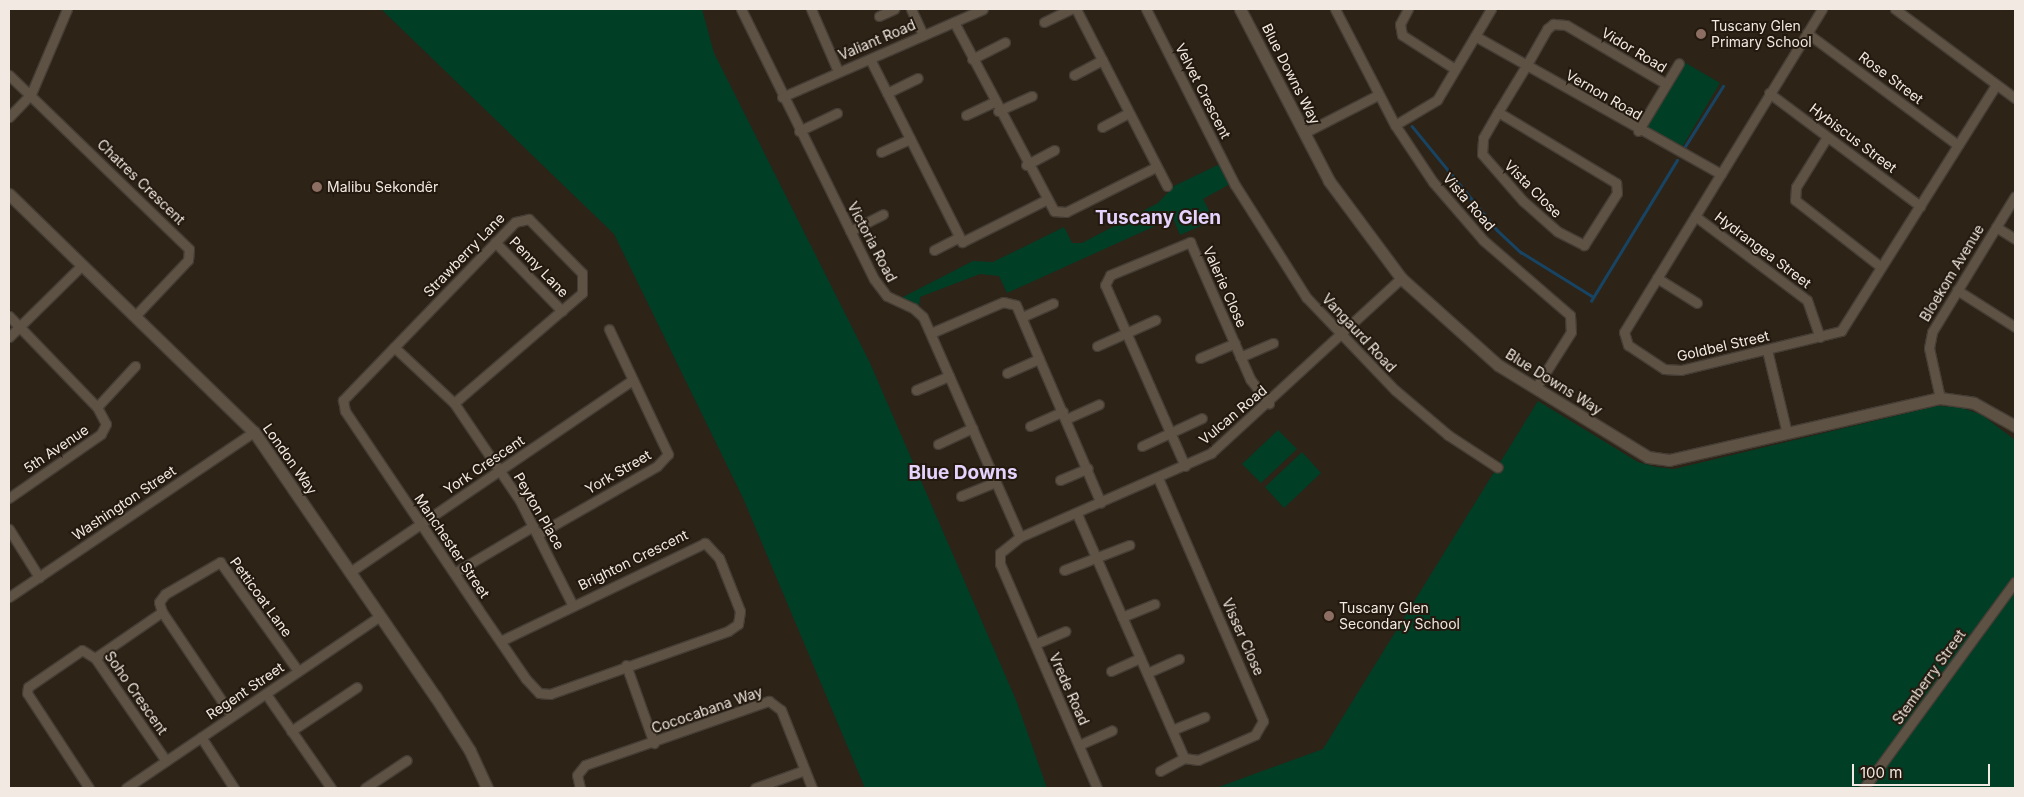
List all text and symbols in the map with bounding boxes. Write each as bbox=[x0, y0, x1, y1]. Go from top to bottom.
street label: Valiant Road bbox=[836, 16, 918, 64]
place label: Tuscany Glen Primary School bbox=[1711, 18, 1812, 50]
street label: Blue Downs Way bbox=[1258, 21, 1324, 127]
street label: Vidor Road bbox=[1598, 24, 1670, 76]
marker: Tuscany Glen Primary School bbox=[1695, 28, 1707, 40]
street label: Velvet Crescent bbox=[1172, 41, 1234, 141]
street label: Rose Street bbox=[1856, 48, 1926, 108]
street label: Vernon Road bbox=[1563, 66, 1645, 124]
street label: Hybiscus Street bbox=[1806, 100, 1900, 176]
street label: Chatres Crescent bbox=[94, 136, 188, 228]
street label: Vista Close bbox=[1501, 157, 1565, 221]
street label: Vista Road bbox=[1439, 170, 1499, 234]
place label: Malibu Sekondêr bbox=[327, 179, 438, 195]
marker: Malibu Sekondêr bbox=[311, 181, 323, 193]
street label: Victoria Road bbox=[844, 199, 900, 285]
district label: Tuscany Glen bbox=[1095, 207, 1221, 229]
street label: Hydrangea Street bbox=[1712, 208, 1814, 292]
street label: Strawberry Lane bbox=[420, 210, 508, 300]
street label: Bloekom Avenue bbox=[1916, 221, 1988, 325]
street label: Penny Lane bbox=[506, 233, 572, 301]
street label: Valerie Close bbox=[1200, 244, 1250, 330]
street label: Vangaurd Road bbox=[1318, 290, 1400, 376]
street label: Goldbel Street bbox=[1675, 327, 1771, 365]
street label: Blue Downs Way bbox=[1503, 346, 1605, 418]
street label: Vulcan Road bbox=[1196, 382, 1270, 448]
street label: London Way bbox=[259, 420, 321, 498]
street label: 5th Avenue bbox=[20, 421, 92, 477]
street label: York Crescent bbox=[440, 432, 528, 498]
street label: York Street bbox=[582, 446, 654, 498]
street label: Washington Street bbox=[69, 462, 179, 544]
district label: Blue Downs bbox=[908, 462, 1018, 484]
street label: Peyton Place bbox=[510, 469, 568, 553]
street label: Manchester Street bbox=[411, 491, 493, 601]
street label: Brighton Crescent bbox=[575, 526, 691, 594]
street label: Petticoat Lane bbox=[226, 554, 296, 640]
street label: Visser Close bbox=[1218, 596, 1268, 678]
place label: Tuscany Glen Secondary School bbox=[1339, 600, 1460, 632]
marker: Tuscany Glen Secondary School bbox=[1323, 610, 1335, 622]
street label: Stemberry Street bbox=[1889, 626, 1969, 728]
street label: Soho Crescent bbox=[101, 648, 171, 738]
street label: Vrede Road bbox=[1046, 650, 1092, 728]
street label: Regent Street bbox=[203, 659, 287, 723]
street label: Cococabana Way bbox=[649, 683, 765, 737]
scale bar bbox=[1854, 754, 1992, 786]
text: 100 m bbox=[1860, 763, 1902, 782]

